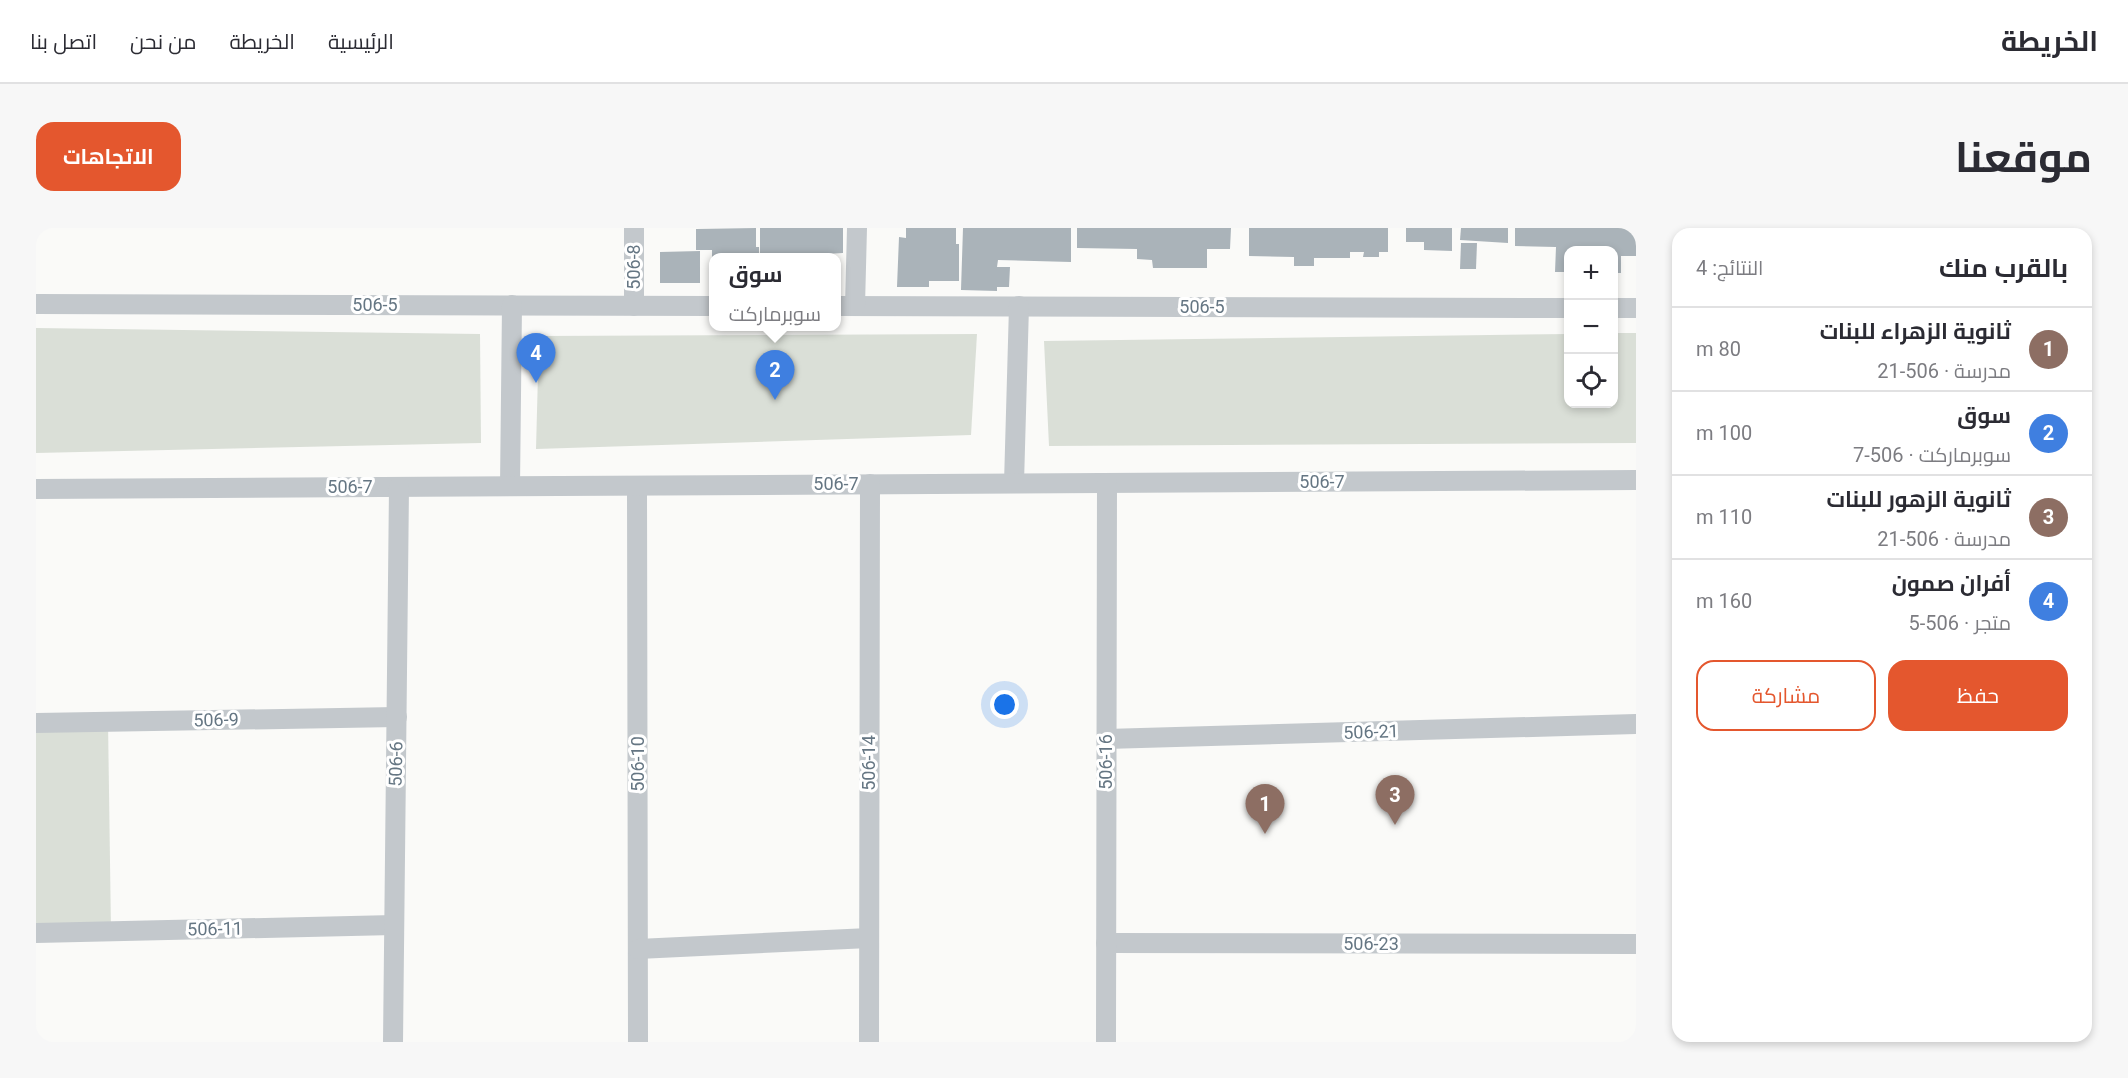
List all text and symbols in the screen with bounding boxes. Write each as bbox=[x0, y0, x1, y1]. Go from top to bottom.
text: الخريطة bbox=[2001, 25, 2098, 58]
text: اتصل بنا bbox=[30, 30, 97, 54]
text: من نحن bbox=[130, 30, 196, 54]
text: الخريطة bbox=[229, 30, 295, 54]
text: الرئيسية bbox=[328, 30, 394, 54]
button: الاتجاهات bbox=[36, 122, 181, 191]
text: موقعنا bbox=[1955, 133, 2092, 182]
street label: 506-8 bbox=[623, 244, 644, 290]
map controls bbox=[1564, 246, 1618, 408]
button: + bbox=[1564, 246, 1618, 300]
popup bbox=[709, 253, 841, 331]
text: بالقرب منك bbox=[1939, 253, 2068, 283]
text: النتائج: 4 bbox=[1696, 256, 1764, 280]
text: سوق bbox=[729, 262, 783, 287]
street label: 506-5 bbox=[352, 294, 398, 315]
street label: 506-5 bbox=[1179, 296, 1225, 317]
button: − bbox=[1564, 300, 1618, 354]
text: سوبرماركت bbox=[729, 302, 821, 326]
text: ثانوية الزهراء للبنات bbox=[1820, 319, 2011, 344]
pin: 4 bbox=[516, 334, 556, 383]
text: 80 m bbox=[1696, 337, 1741, 361]
text: 1 bbox=[2043, 337, 2054, 361]
pin: 2 bbox=[756, 350, 794, 400]
button: locate bbox=[1564, 354, 1618, 408]
text: مدرسة · 506-21 bbox=[1877, 359, 2011, 383]
text: سوق bbox=[1957, 403, 2011, 428]
text: 100 m bbox=[1696, 421, 1752, 445]
text: 2 bbox=[2043, 421, 2054, 445]
text: سوبرماركت · 506-7 bbox=[1853, 443, 2011, 467]
street label: 506-7 bbox=[1299, 471, 1345, 492]
street label: 506-7 bbox=[813, 473, 859, 494]
street label: 506-7 bbox=[327, 476, 373, 497]
text: ثانوية الزهور للبنات bbox=[1826, 487, 2011, 512]
text: 110 m bbox=[1696, 505, 1752, 529]
text: 3 bbox=[2043, 505, 2054, 529]
text: مدرسة · 506-21 bbox=[1877, 527, 2011, 551]
text: أفران صمون bbox=[1892, 571, 2011, 596]
text: 160 m bbox=[1696, 589, 1752, 613]
text: 4 bbox=[2043, 589, 2054, 613]
text: متجر · 506-5 bbox=[1909, 611, 2011, 635]
button: مشاركة bbox=[1696, 660, 1876, 731]
button: حفظ bbox=[1888, 660, 2068, 731]
your location bbox=[990, 690, 1019, 719]
street label: 506-9 bbox=[193, 709, 239, 730]
street label: 506-21 bbox=[1343, 720, 1399, 743]
street label: 506-16 bbox=[1095, 734, 1116, 790]
street label: 506-14 bbox=[858, 735, 879, 791]
street label: 506-10 bbox=[627, 736, 648, 792]
street label: 506-6 bbox=[385, 741, 406, 787]
pin: 3 bbox=[1376, 776, 1414, 825]
pin: 1 bbox=[1246, 784, 1284, 834]
street label: 506-11 bbox=[187, 918, 243, 939]
street label: 506-23 bbox=[1343, 933, 1399, 954]

